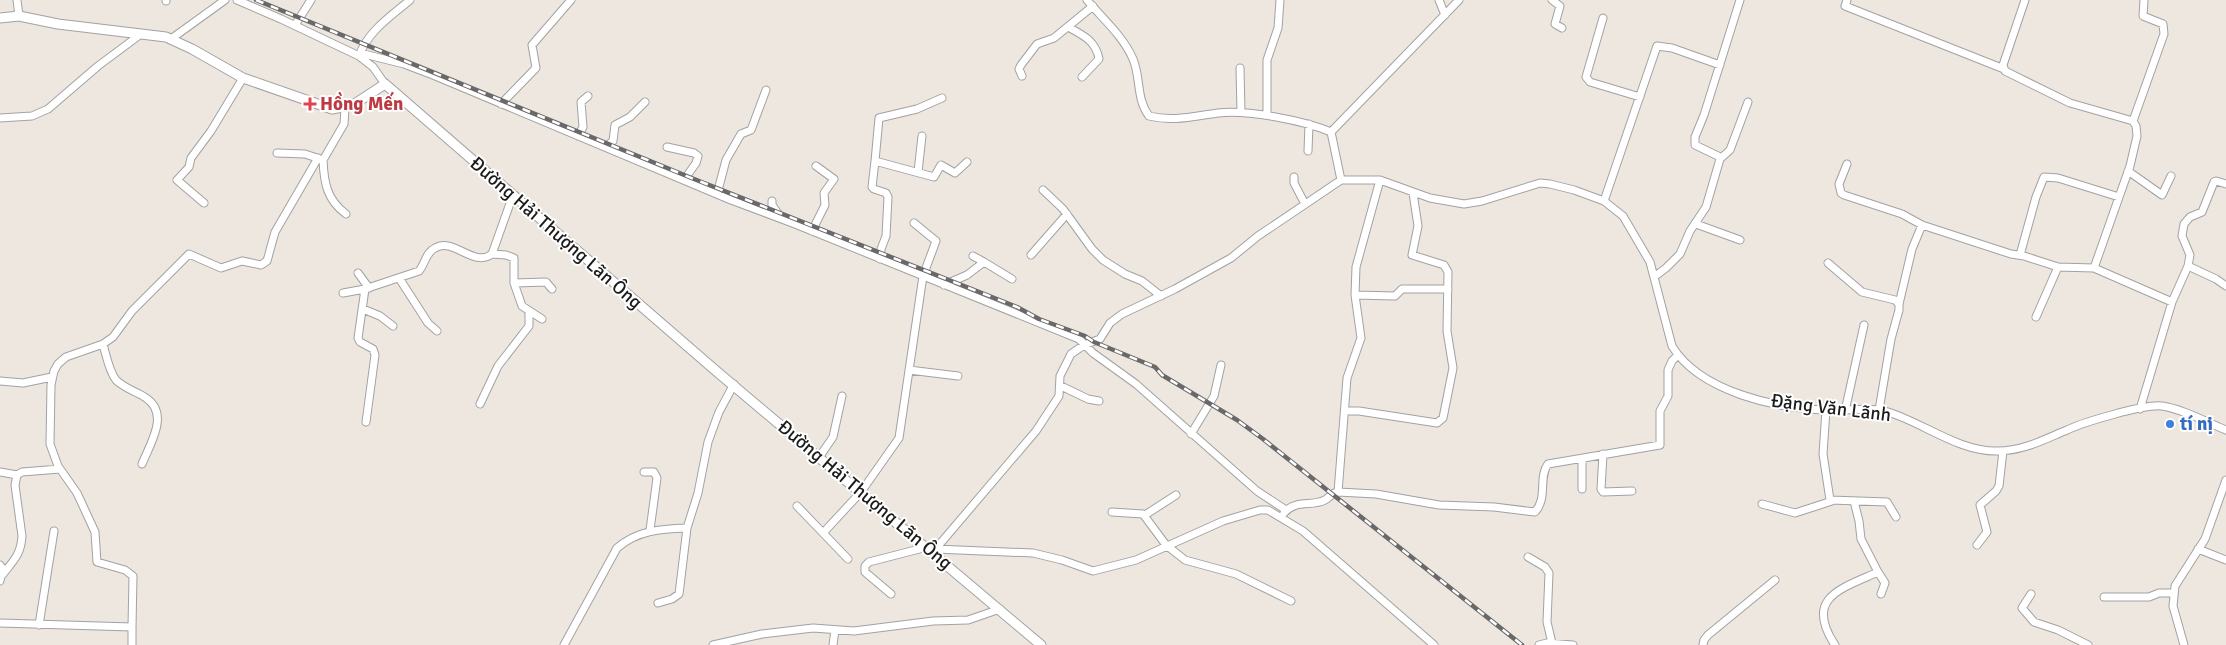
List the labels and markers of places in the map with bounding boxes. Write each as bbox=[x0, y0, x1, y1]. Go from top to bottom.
place label: Hồng Mến bbox=[320, 91, 403, 116]
marker: Hồng Mến bbox=[304, 98, 316, 110]
place label: tí nị bbox=[2179, 412, 2213, 436]
marker: tí nị bbox=[2164, 418, 2176, 430]

